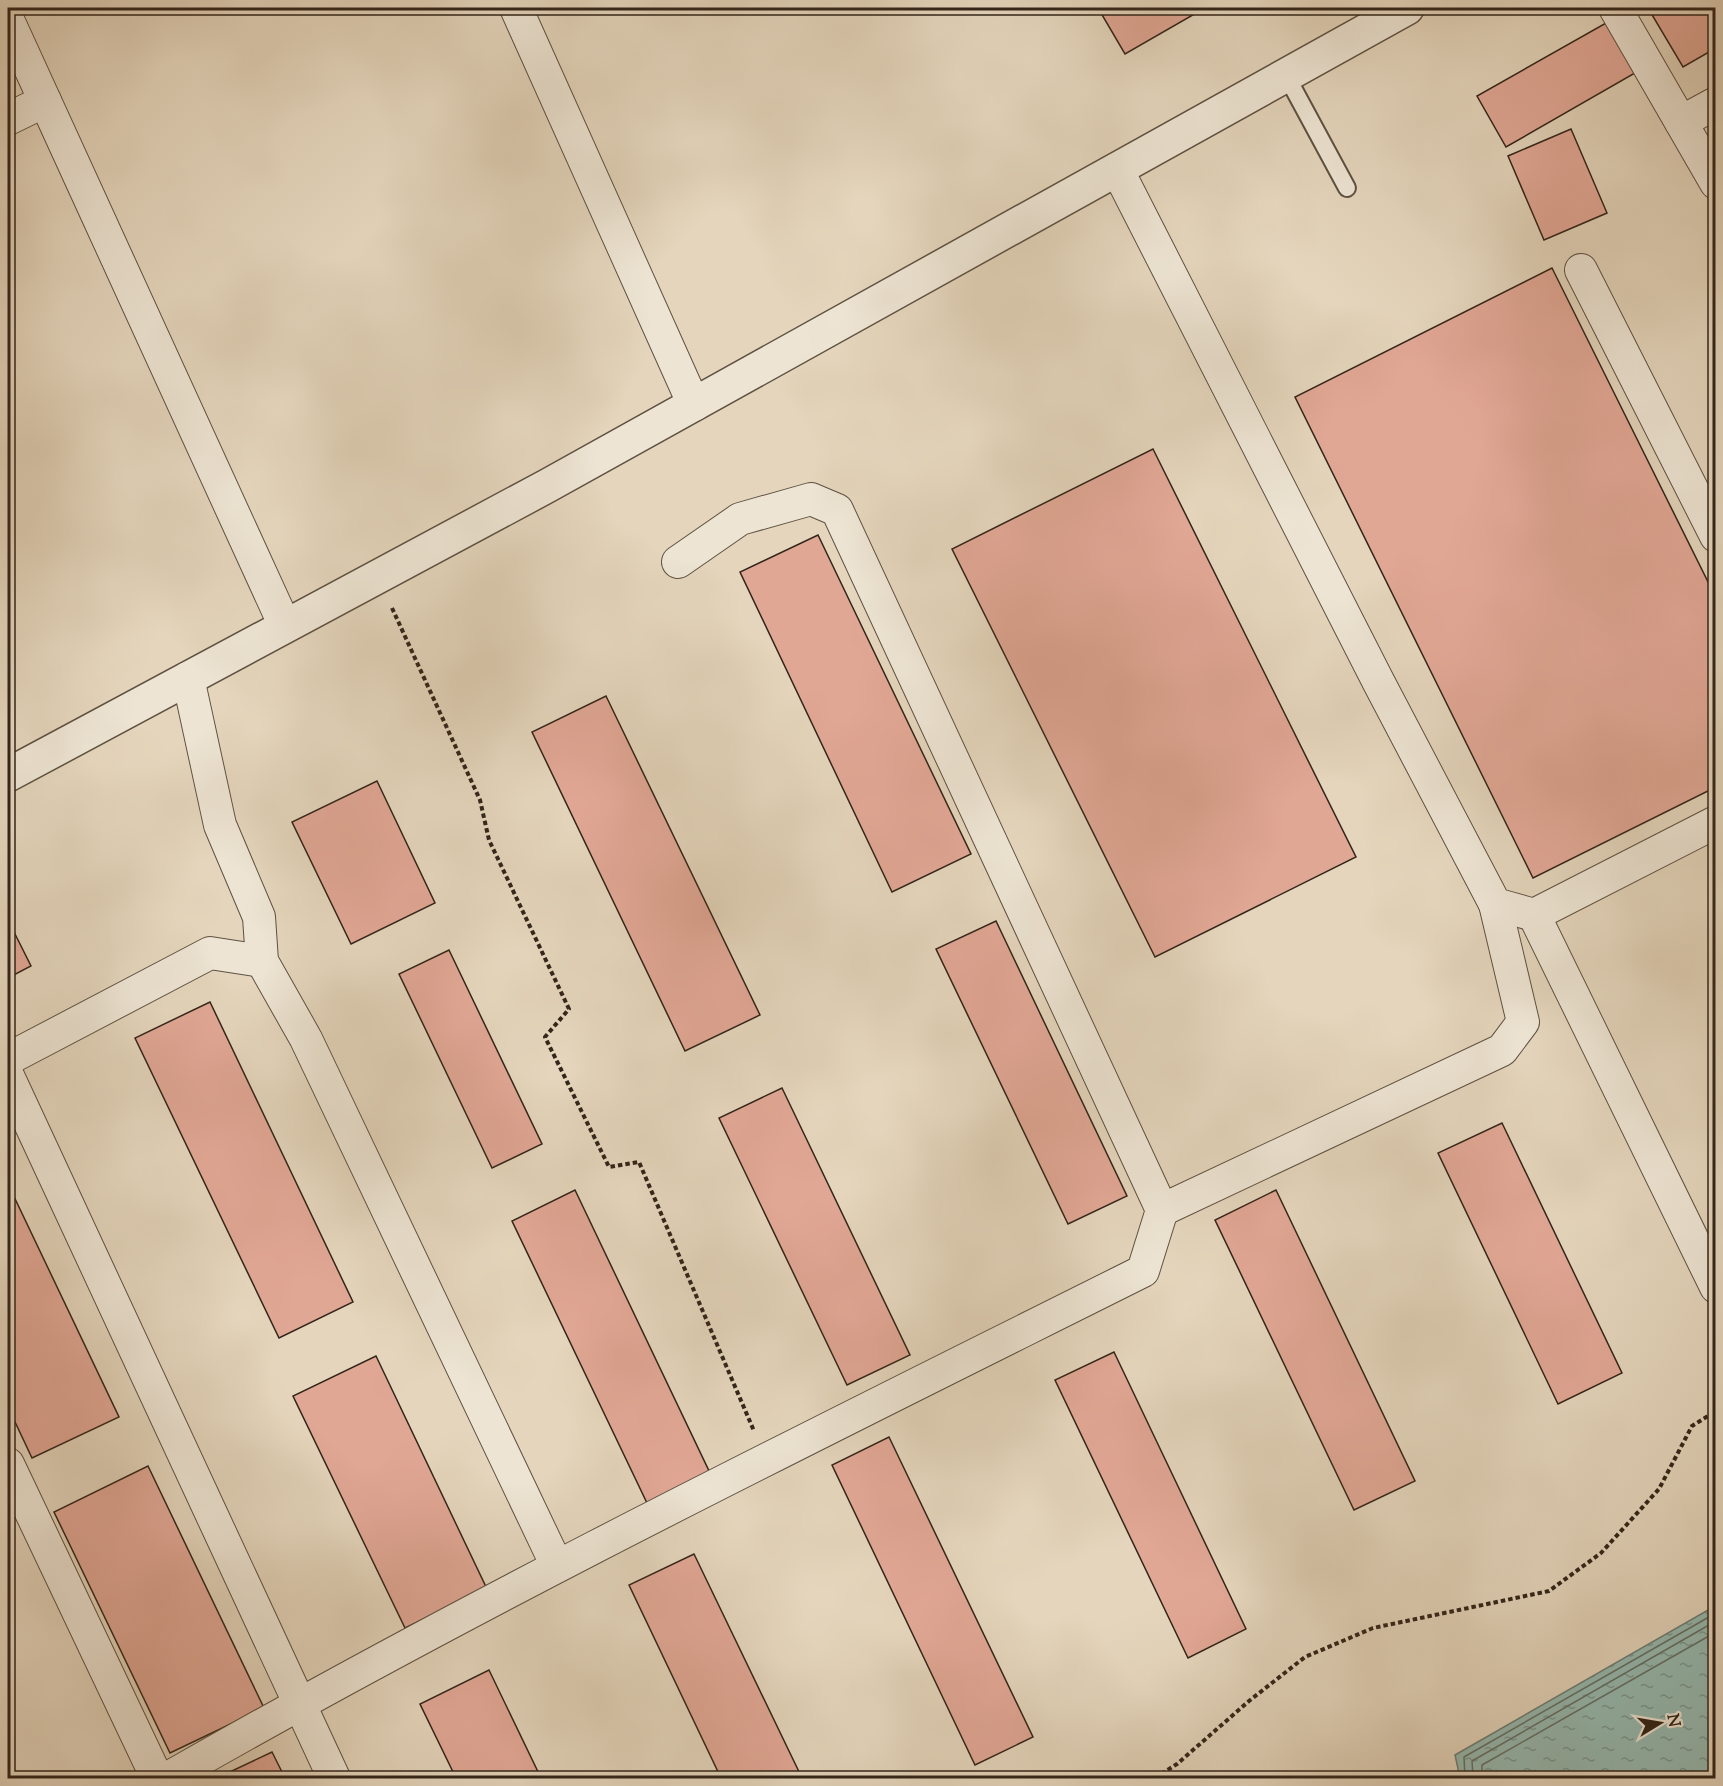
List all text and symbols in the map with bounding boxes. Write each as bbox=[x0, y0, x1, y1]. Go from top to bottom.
north arrow bbox=[1630, 1693, 1690, 1753]
text: N bbox=[1660, 1712, 1685, 1729]

